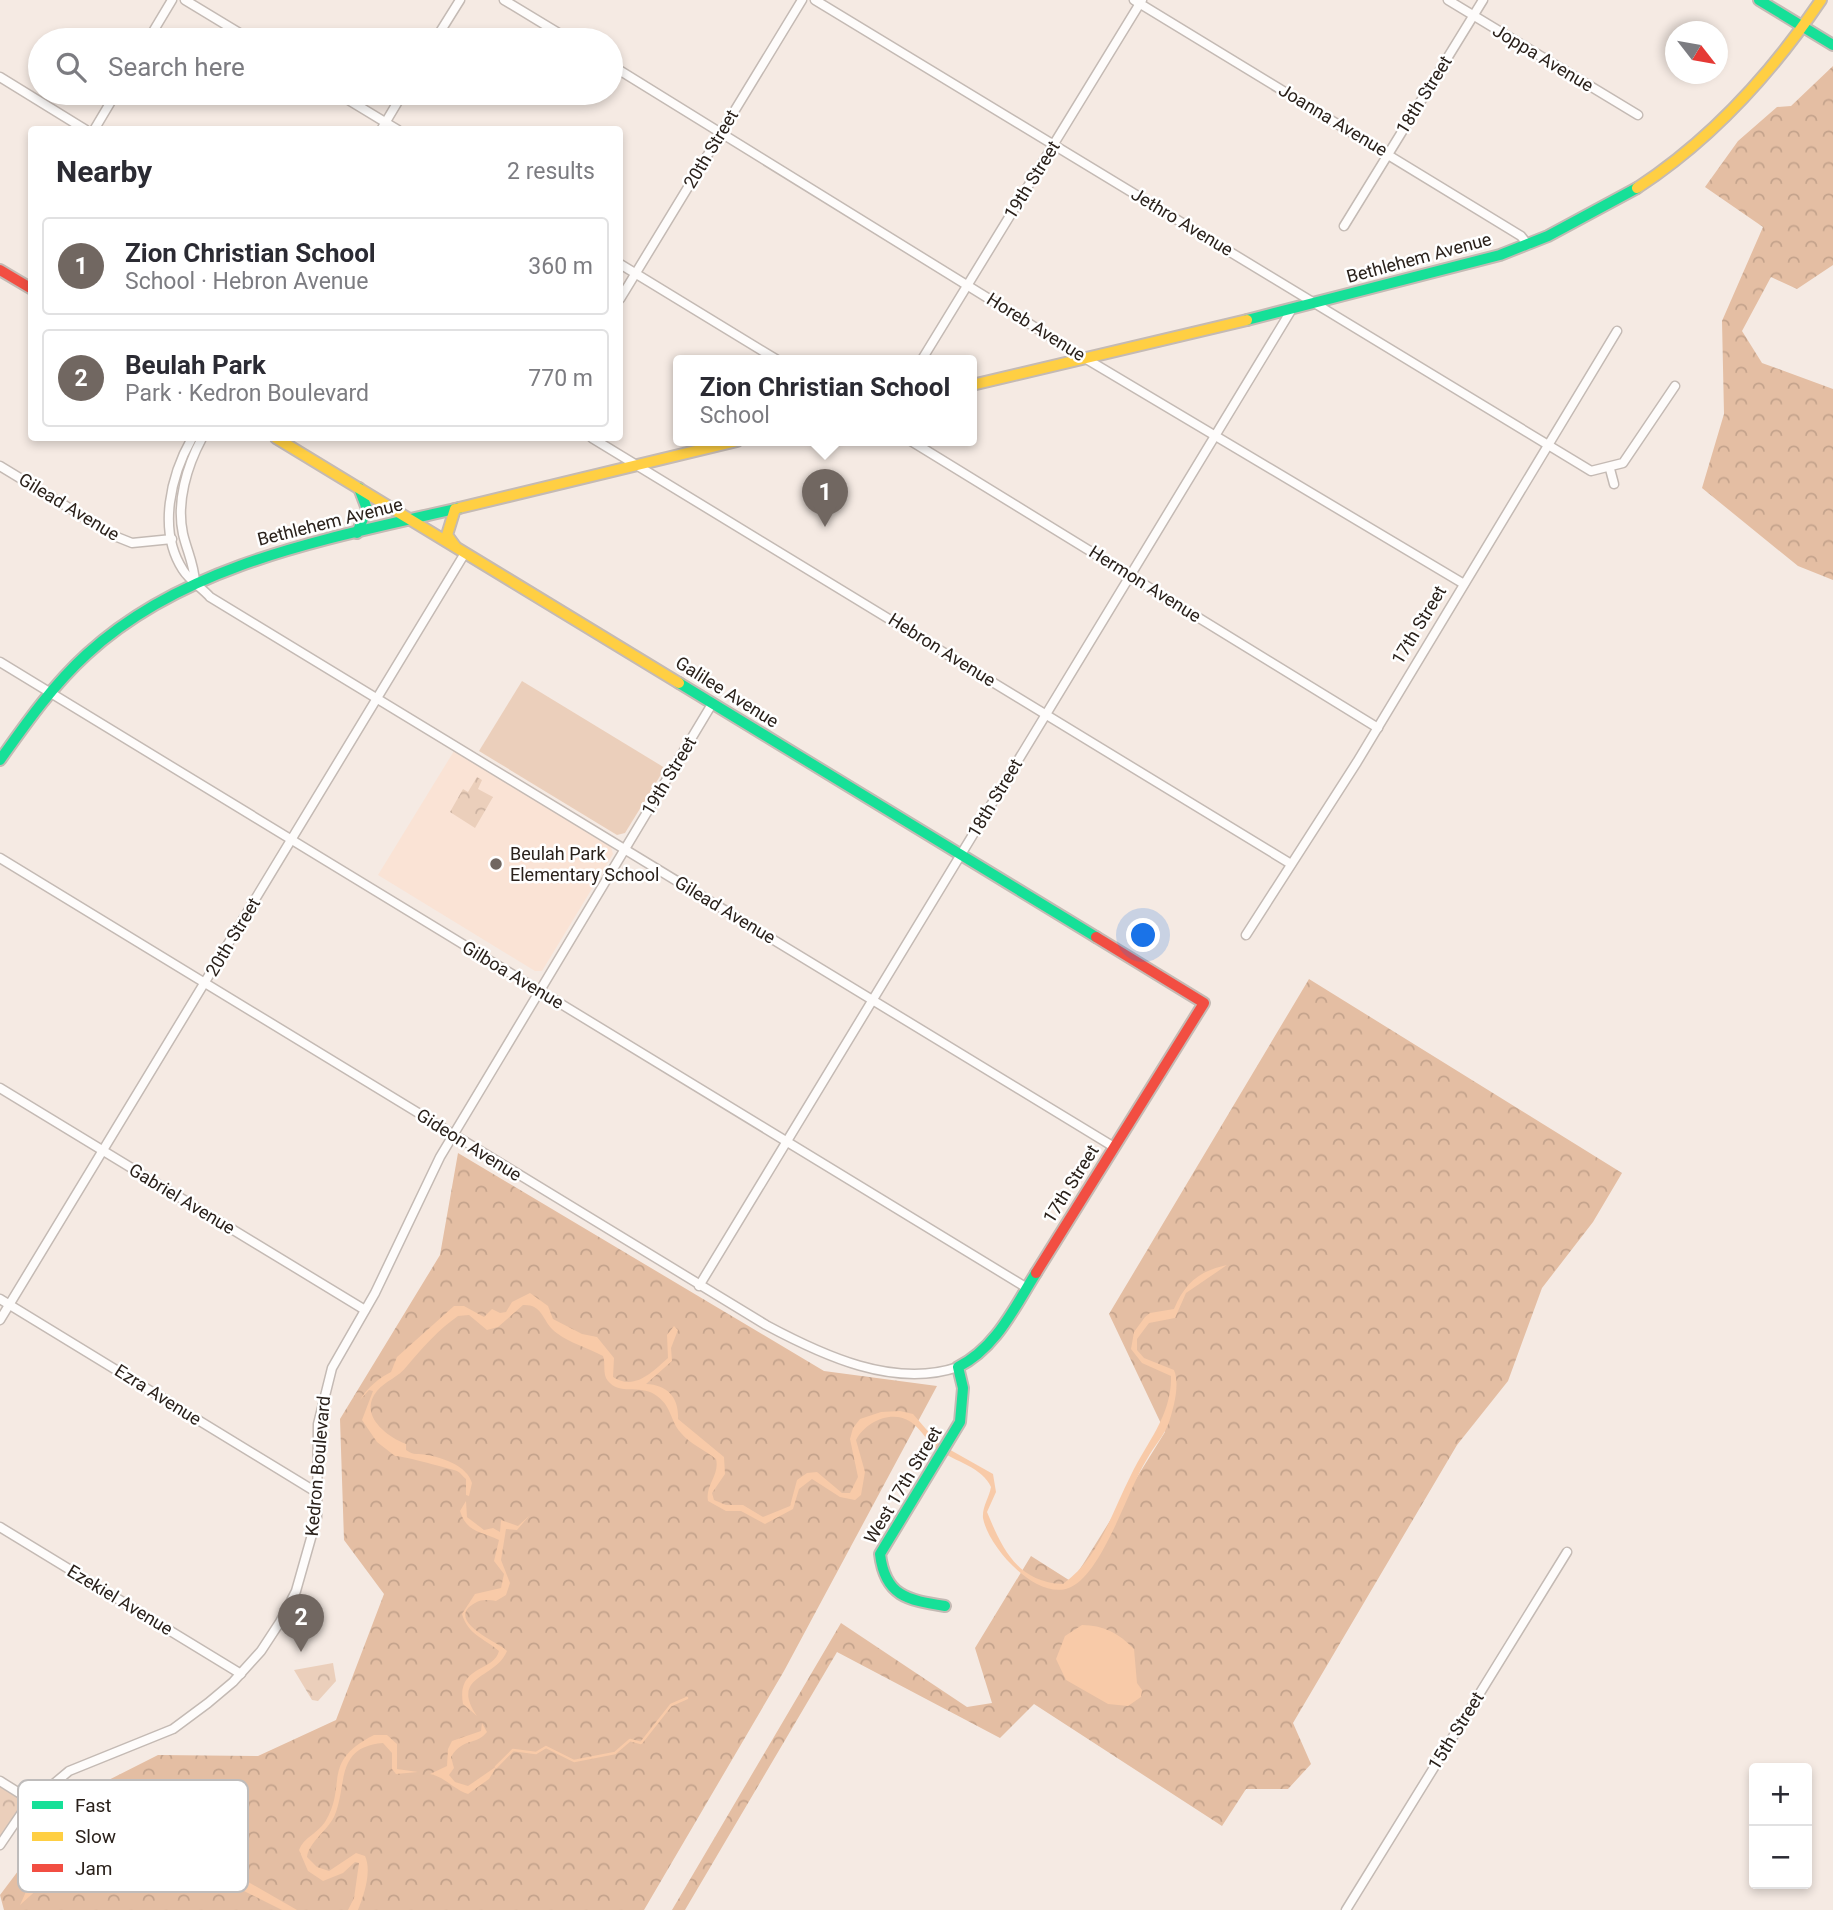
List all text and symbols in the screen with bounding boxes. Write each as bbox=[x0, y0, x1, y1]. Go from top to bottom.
street label: Joppa Avenue bbox=[1489, 19, 1597, 96]
north arrow bbox=[1665, 21, 1728, 84]
search box bbox=[28, 28, 623, 105]
icon: search bbox=[52, 48, 90, 86]
text: Search here bbox=[108, 52, 245, 82]
street label: 18th Street bbox=[1391, 52, 1456, 138]
street label: Joanna Avenue bbox=[1275, 79, 1391, 160]
street label: 20th Street bbox=[679, 106, 742, 192]
street label: 19th Street bbox=[999, 137, 1064, 223]
text: Nearby bbox=[56, 154, 152, 189]
text: 2 results bbox=[507, 158, 595, 185]
street label: Jethro Avenue bbox=[1128, 183, 1237, 260]
street label: Bethlehem Avenue bbox=[1344, 228, 1494, 287]
text: Zion Christian School bbox=[125, 238, 376, 268]
text: 1 bbox=[74, 253, 88, 280]
text: 360 m bbox=[528, 253, 593, 280]
text: School · Hebron Avenue bbox=[125, 268, 368, 295]
street label: Horeb Avenue bbox=[983, 288, 1089, 365]
text: Beulah Park bbox=[125, 350, 266, 380]
popup bbox=[673, 355, 977, 446]
text: 2 bbox=[74, 365, 88, 392]
text: 770 m bbox=[528, 365, 593, 392]
text: Zion Christian School bbox=[700, 372, 950, 402]
text: Park · Kedron Boulevard bbox=[125, 380, 369, 407]
text: School bbox=[700, 402, 770, 429]
street label: Gilead Avenue bbox=[15, 468, 123, 545]
pin: 1 bbox=[802, 469, 848, 527]
street label: Bethlehem Avenue bbox=[255, 493, 405, 550]
street label: Hermon Avenue bbox=[1086, 541, 1205, 626]
street label: 17th Street bbox=[1387, 582, 1450, 668]
street label: Hebron Avenue bbox=[885, 608, 1000, 691]
street label: Galilee Avenue bbox=[672, 652, 783, 732]
street label: 19th Street bbox=[637, 733, 700, 819]
street label: 18th Street bbox=[963, 755, 1026, 841]
place label: Beulah Park Elementary School bbox=[510, 843, 659, 885]
marker: Beulah Park Elementary School bbox=[488, 856, 504, 872]
street label: Gilead Avenue bbox=[671, 871, 779, 948]
street label: 20th Street bbox=[201, 894, 264, 980]
your location bbox=[1126, 918, 1160, 952]
street label: Gilboa Avenue bbox=[459, 936, 568, 1013]
street label: Gideon Avenue bbox=[413, 1104, 526, 1185]
street label: 17th Street bbox=[1038, 1141, 1103, 1227]
street label: Gabriel Avenue bbox=[125, 1159, 239, 1238]
street label: Ezra Avenue bbox=[111, 1360, 205, 1429]
street label: Kedron Boulevard bbox=[301, 1395, 334, 1537]
street label: West 17th Street bbox=[859, 1422, 946, 1547]
street label: Ezekiel Avenue bbox=[64, 1560, 177, 1639]
pin: 2 bbox=[278, 1594, 324, 1652]
street label: 15th Street bbox=[1423, 1688, 1488, 1774]
map controls bbox=[1749, 1763, 1812, 1889]
button: + bbox=[1749, 1763, 1812, 1826]
legend bbox=[18, 1780, 248, 1892]
text: Fast bbox=[75, 1794, 112, 1817]
text: Slow bbox=[75, 1825, 116, 1848]
button: − bbox=[1749, 1826, 1812, 1889]
text: Jam bbox=[75, 1857, 112, 1880]

